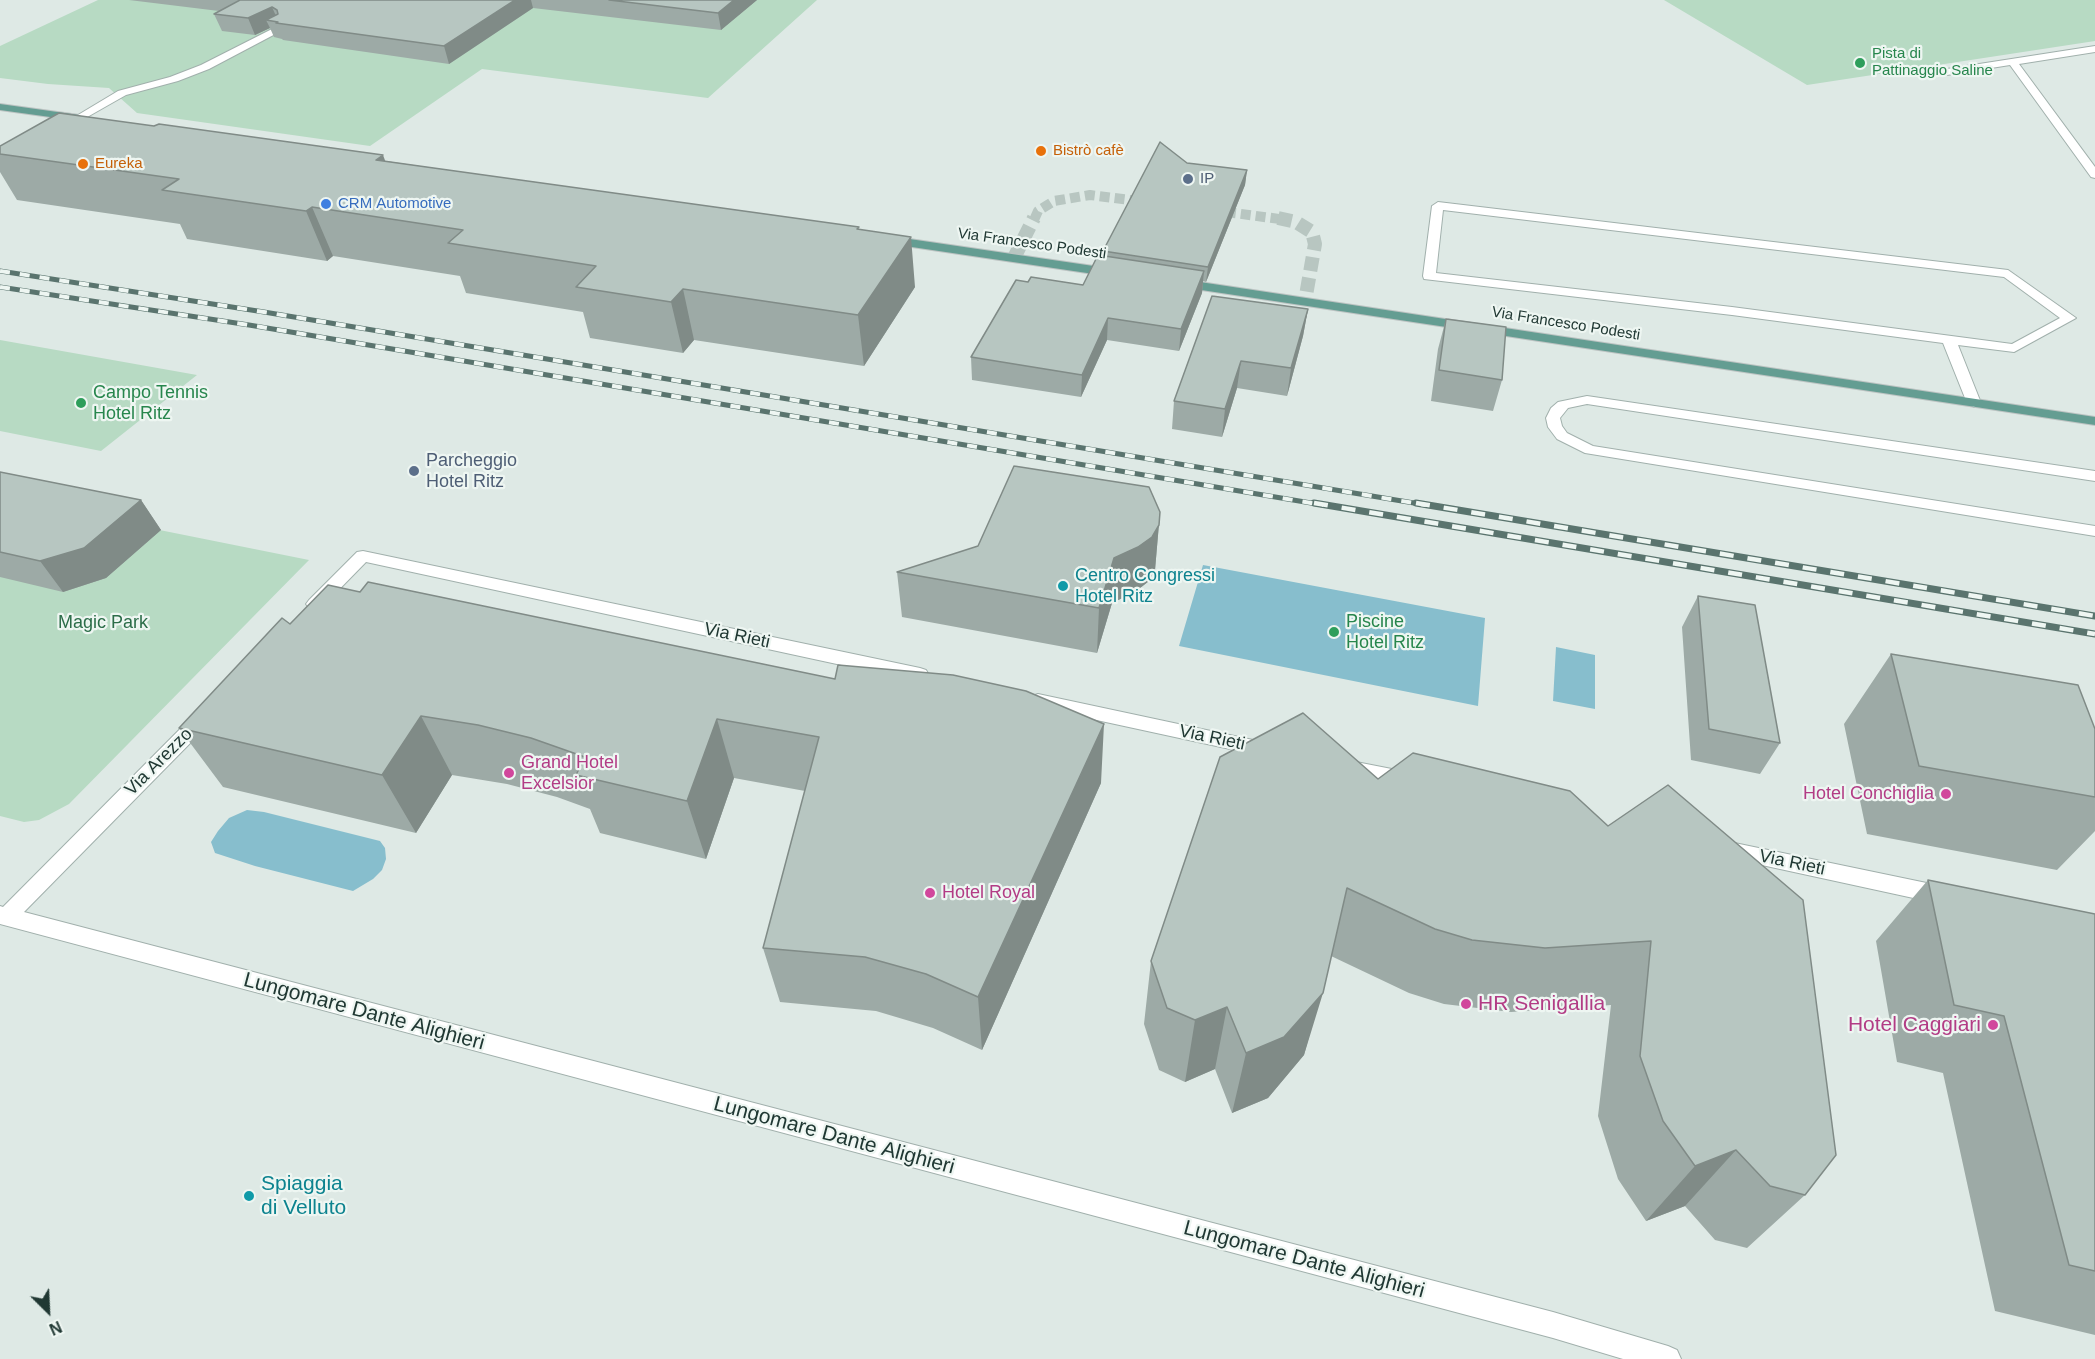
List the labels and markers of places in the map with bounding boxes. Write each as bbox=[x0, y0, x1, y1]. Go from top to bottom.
place label: Pista di Pattinaggio Saline bbox=[1872, 45, 1993, 80]
marker: Pista di Pattinaggio Saline bbox=[1853, 56, 1867, 70]
place label: Bistrò cafè bbox=[1053, 142, 1124, 160]
marker: Bistrò cafè bbox=[1034, 144, 1048, 158]
place label: Eureka bbox=[95, 155, 143, 173]
marker: Eureka bbox=[76, 157, 90, 171]
place label: IP bbox=[1200, 170, 1214, 188]
marker: IP bbox=[1181, 172, 1195, 186]
place label: CRM Automotive bbox=[338, 195, 451, 213]
marker: CRM Automotive bbox=[319, 197, 333, 211]
place label: Campo Tennis Hotel Ritz bbox=[93, 382, 208, 424]
marker: Campo Tennis Hotel Ritz bbox=[74, 396, 88, 410]
place label: Parcheggio Hotel Ritz bbox=[426, 450, 517, 492]
marker: Parcheggio Hotel Ritz bbox=[407, 464, 421, 478]
place label: Centro Congressi Hotel Ritz bbox=[1075, 565, 1215, 608]
marker: Centro Congressi Hotel Ritz bbox=[1056, 579, 1070, 593]
place label: Piscine Hotel Ritz bbox=[1346, 611, 1424, 654]
marker: Piscine Hotel Ritz bbox=[1327, 625, 1341, 639]
place label: Grand Hotel Excelsior bbox=[521, 752, 618, 795]
marker: Grand Hotel Excelsior bbox=[502, 766, 516, 780]
place label: Hotel Conchiglia bbox=[1803, 783, 1934, 805]
marker: Hotel Conchiglia bbox=[1939, 787, 1953, 801]
place label: Hotel Royal bbox=[942, 882, 1035, 904]
marker: Hotel Royal bbox=[923, 886, 937, 900]
place label: HR Senigallia bbox=[1478, 991, 1605, 1017]
marker: HR Senigallia bbox=[1459, 997, 1473, 1011]
place label: Hotel Caggiari bbox=[1848, 1012, 1981, 1038]
marker: Hotel Caggiari bbox=[1986, 1018, 2000, 1032]
place label: Spiaggia di Velluto bbox=[261, 1171, 346, 1221]
marker: Spiaggia di Velluto bbox=[242, 1189, 256, 1203]

